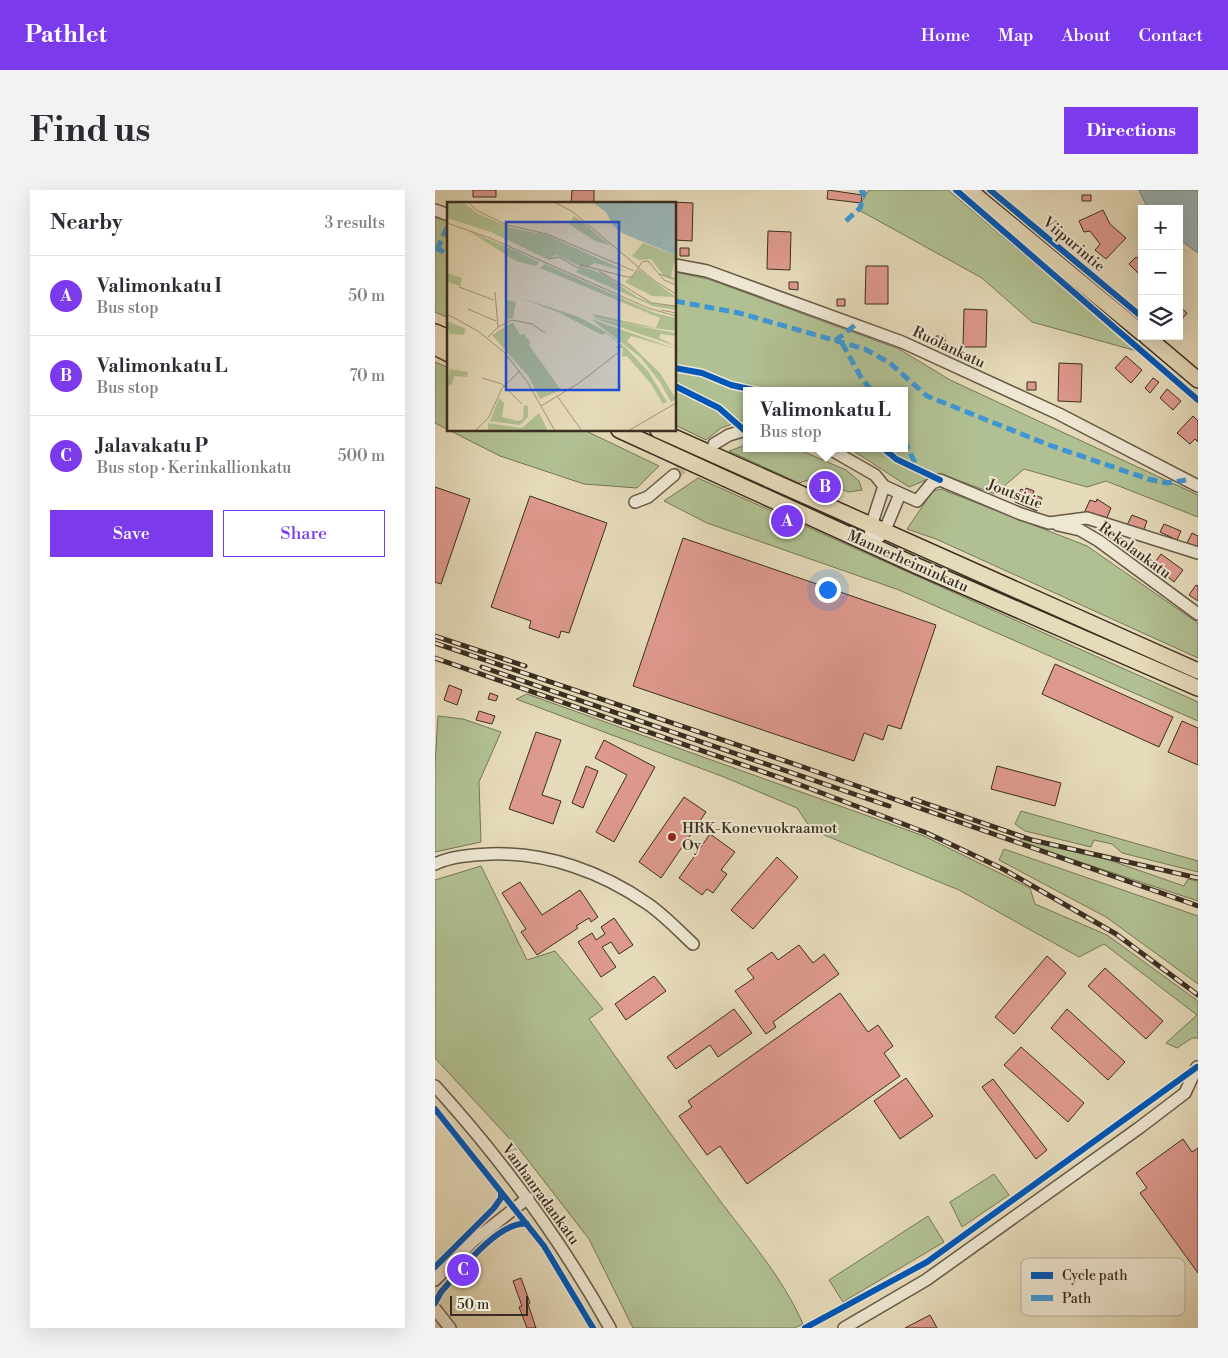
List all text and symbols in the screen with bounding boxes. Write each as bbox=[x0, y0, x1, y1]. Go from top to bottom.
text: Pathlet bbox=[25, 20, 107, 50]
text: Home bbox=[921, 24, 970, 47]
text: Map bbox=[998, 24, 1034, 47]
text: About bbox=[1062, 24, 1111, 47]
text: Contact bbox=[1139, 24, 1203, 47]
button: Directions bbox=[1064, 107, 1198, 154]
text: Find us bbox=[30, 109, 150, 152]
inset map bbox=[447, 202, 676, 431]
map controls bbox=[1138, 205, 1183, 340]
button: + bbox=[1138, 205, 1183, 250]
text: Nearby bbox=[50, 210, 123, 236]
street label: Viipurintie bbox=[1038, 212, 1109, 276]
text: 3 results bbox=[324, 213, 385, 233]
button: − bbox=[1138, 250, 1183, 295]
text: Valimonkatu I bbox=[97, 274, 222, 298]
text: A bbox=[60, 286, 72, 306]
text: 50 m bbox=[348, 286, 385, 306]
button: layers bbox=[1138, 295, 1183, 340]
text: Bus stop bbox=[97, 298, 159, 318]
street label: Ruolankatu bbox=[909, 322, 989, 373]
text: Valimonkatu L bbox=[97, 354, 228, 378]
text: B bbox=[60, 366, 72, 386]
text: 70 m bbox=[349, 366, 385, 386]
text: Bus stop bbox=[97, 378, 159, 398]
popup bbox=[743, 387, 908, 452]
text: Valimonkatu L bbox=[760, 398, 891, 422]
text: Bus stop bbox=[760, 422, 822, 442]
text: Jalavakatu P bbox=[97, 434, 208, 458]
text: C bbox=[60, 446, 72, 466]
text: 500 m bbox=[338, 446, 385, 466]
text: Bus stop · Kerinkallionkatu bbox=[97, 458, 291, 478]
pin: B bbox=[809, 468, 841, 506]
street label: Joutsitie bbox=[983, 475, 1045, 514]
pin: A bbox=[771, 502, 803, 540]
button: Save bbox=[50, 510, 213, 557]
button: Share bbox=[223, 510, 385, 557]
street label: Rekolankatu bbox=[1095, 518, 1175, 583]
street label: Mannerheiminkatu bbox=[844, 526, 972, 597]
your location bbox=[815, 577, 841, 603]
place label: HRK-Konevuokraamot Oy bbox=[682, 819, 838, 855]
marker: HRK-Konevuokraamot Oy bbox=[666, 831, 678, 843]
street label: Vanhanradankatu bbox=[497, 1139, 584, 1249]
pin: C bbox=[447, 1251, 479, 1289]
legend bbox=[1021, 1258, 1185, 1316]
text: Cycle path bbox=[1062, 1267, 1128, 1285]
text: Path bbox=[1062, 1290, 1092, 1308]
scale bar bbox=[450, 1293, 527, 1316]
text: 50 m bbox=[457, 1296, 489, 1314]

